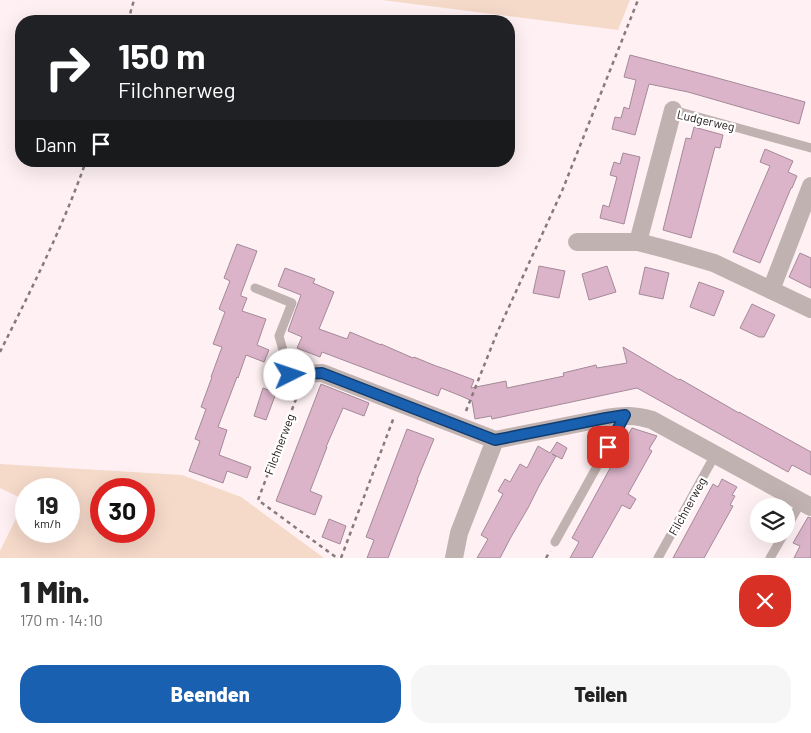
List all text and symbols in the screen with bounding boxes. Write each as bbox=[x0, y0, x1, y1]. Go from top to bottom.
text: 150 m bbox=[118, 34, 205, 76]
icon: right bbox=[35, 35, 100, 100]
text: Filchnerweg bbox=[118, 76, 236, 102]
street label: Ludgerweg bbox=[676, 107, 736, 133]
icon: arrive bbox=[87, 130, 115, 158]
text: Dann bbox=[35, 133, 77, 156]
position arrow bbox=[263, 348, 315, 400]
street label: Filchnerweg bbox=[261, 412, 297, 476]
pin bbox=[587, 426, 629, 468]
icon: arrive bbox=[594, 433, 622, 461]
street label: Filchnerweg bbox=[665, 475, 709, 537]
speed limit sign: 30 bbox=[90, 478, 155, 543]
text: 19 bbox=[36, 489, 59, 519]
map controls bbox=[750, 498, 795, 543]
button: layers bbox=[750, 498, 795, 543]
text: km/h bbox=[34, 516, 61, 530]
text: 1 Min. bbox=[20, 573, 90, 609]
button: close bbox=[739, 575, 791, 627]
text: 170 m · 14:10 bbox=[20, 610, 103, 629]
button: Beenden bbox=[20, 665, 401, 723]
button: Teilen bbox=[411, 665, 791, 723]

